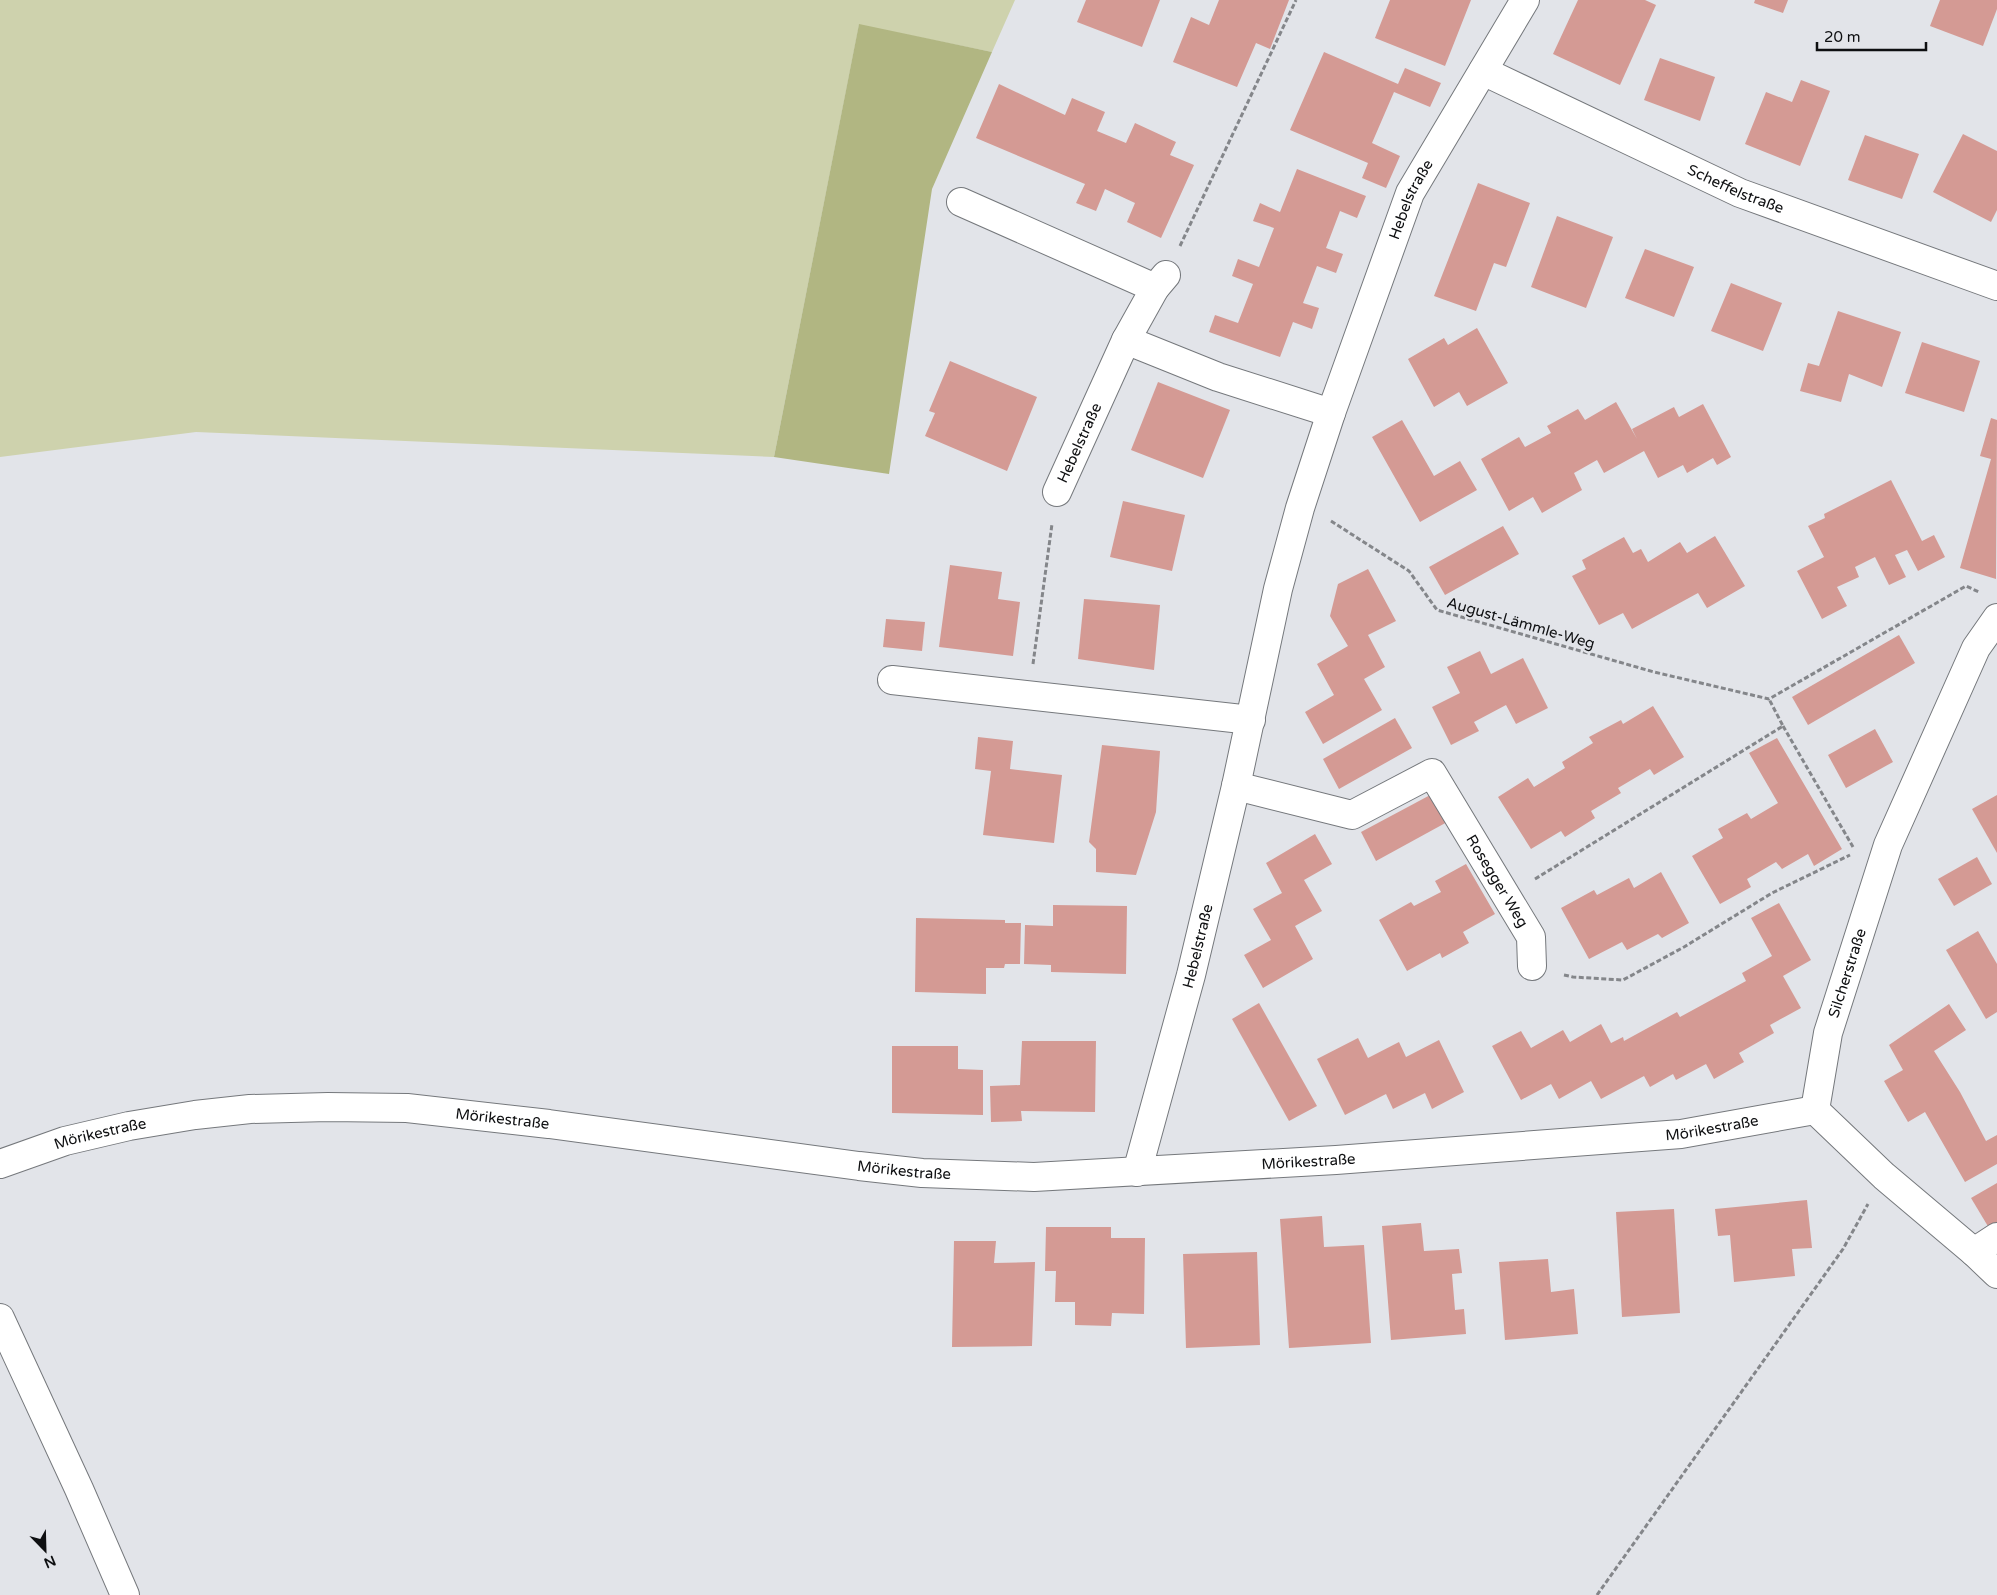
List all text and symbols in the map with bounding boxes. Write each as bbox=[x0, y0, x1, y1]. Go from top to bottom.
scale bar bbox=[1817, 20, 1926, 52]
text: 20 m bbox=[1824, 28, 1861, 46]
street label: Hebelstraße bbox=[1385, 156, 1437, 242]
street label: Scheffelstraße bbox=[1685, 160, 1786, 217]
street label: Hebelstraße bbox=[1053, 400, 1105, 486]
street label: August-Lämmle-Weg bbox=[1445, 593, 1597, 653]
street label: Rosegger Weg bbox=[1462, 831, 1532, 931]
street label: Hebelstraße bbox=[1179, 902, 1217, 990]
street label: Silcherstraße bbox=[1824, 926, 1870, 1020]
street label: Mörikestraße bbox=[455, 1105, 550, 1133]
street label: Mörikestraße bbox=[1665, 1111, 1760, 1144]
street label: Mörikestraße bbox=[52, 1114, 148, 1153]
street label: Mörikestraße bbox=[1261, 1150, 1356, 1173]
street label: Mörikestraße bbox=[856, 1157, 951, 1183]
north arrow bbox=[20, 1525, 70, 1575]
text: N bbox=[41, 1551, 58, 1572]

